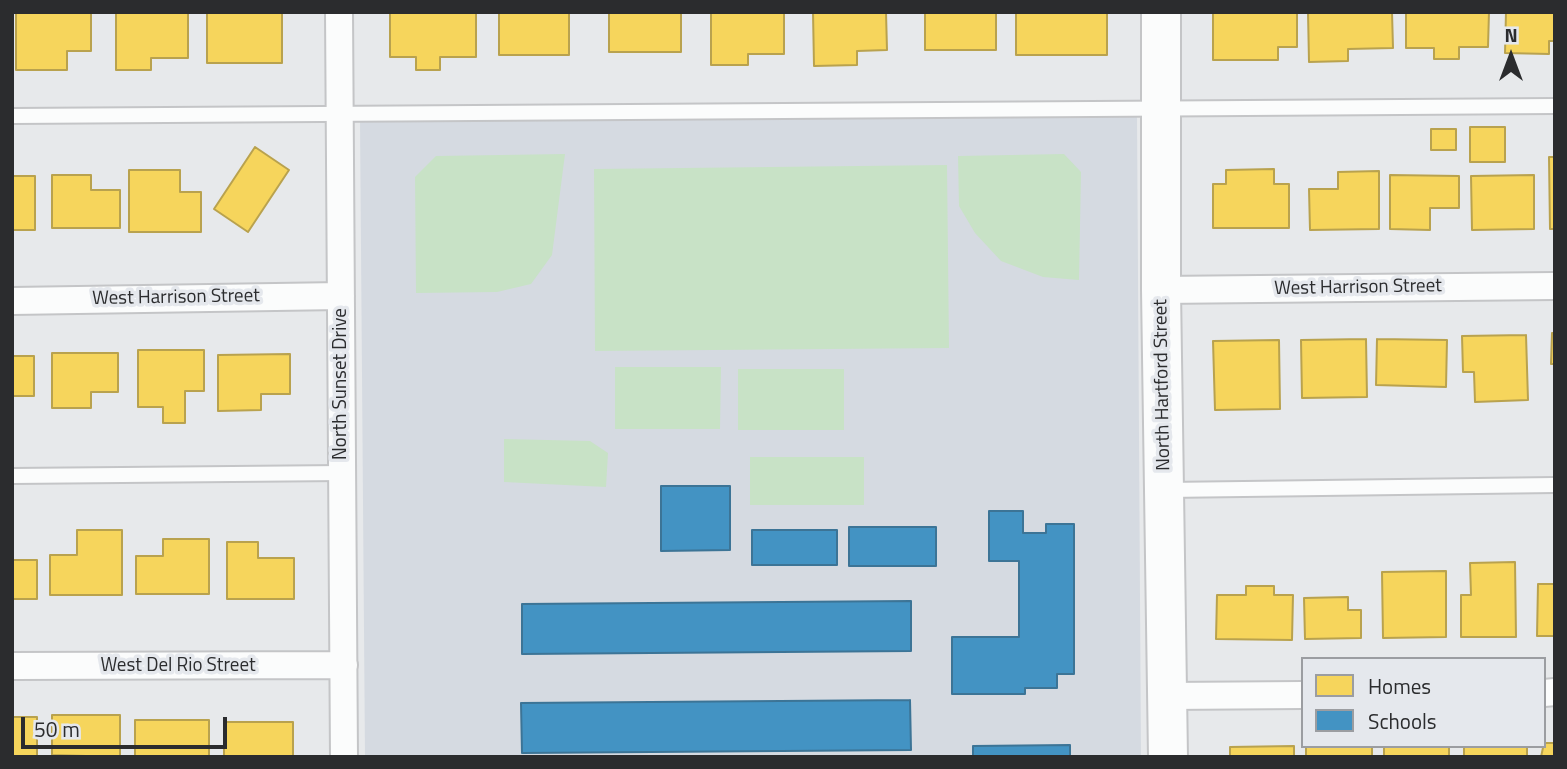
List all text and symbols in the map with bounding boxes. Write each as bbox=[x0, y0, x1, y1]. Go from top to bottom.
text: N bbox=[1504, 20, 1518, 49]
north arrow bbox=[1476, 21, 1546, 91]
street label: West Harrison Street bbox=[1274, 275, 1442, 301]
street label: West Harrison Street bbox=[92, 285, 260, 311]
street label: North Hartford Street bbox=[1150, 299, 1176, 471]
street label: North Sunset Drive bbox=[330, 308, 352, 460]
street label: West Del Rio Street bbox=[100, 655, 256, 677]
legend bbox=[1301, 657, 1546, 748]
text: Homes bbox=[1368, 670, 1431, 702]
scale bar bbox=[24, 702, 231, 746]
text: Schools bbox=[1368, 705, 1437, 737]
text: 50 m bbox=[34, 713, 80, 745]

